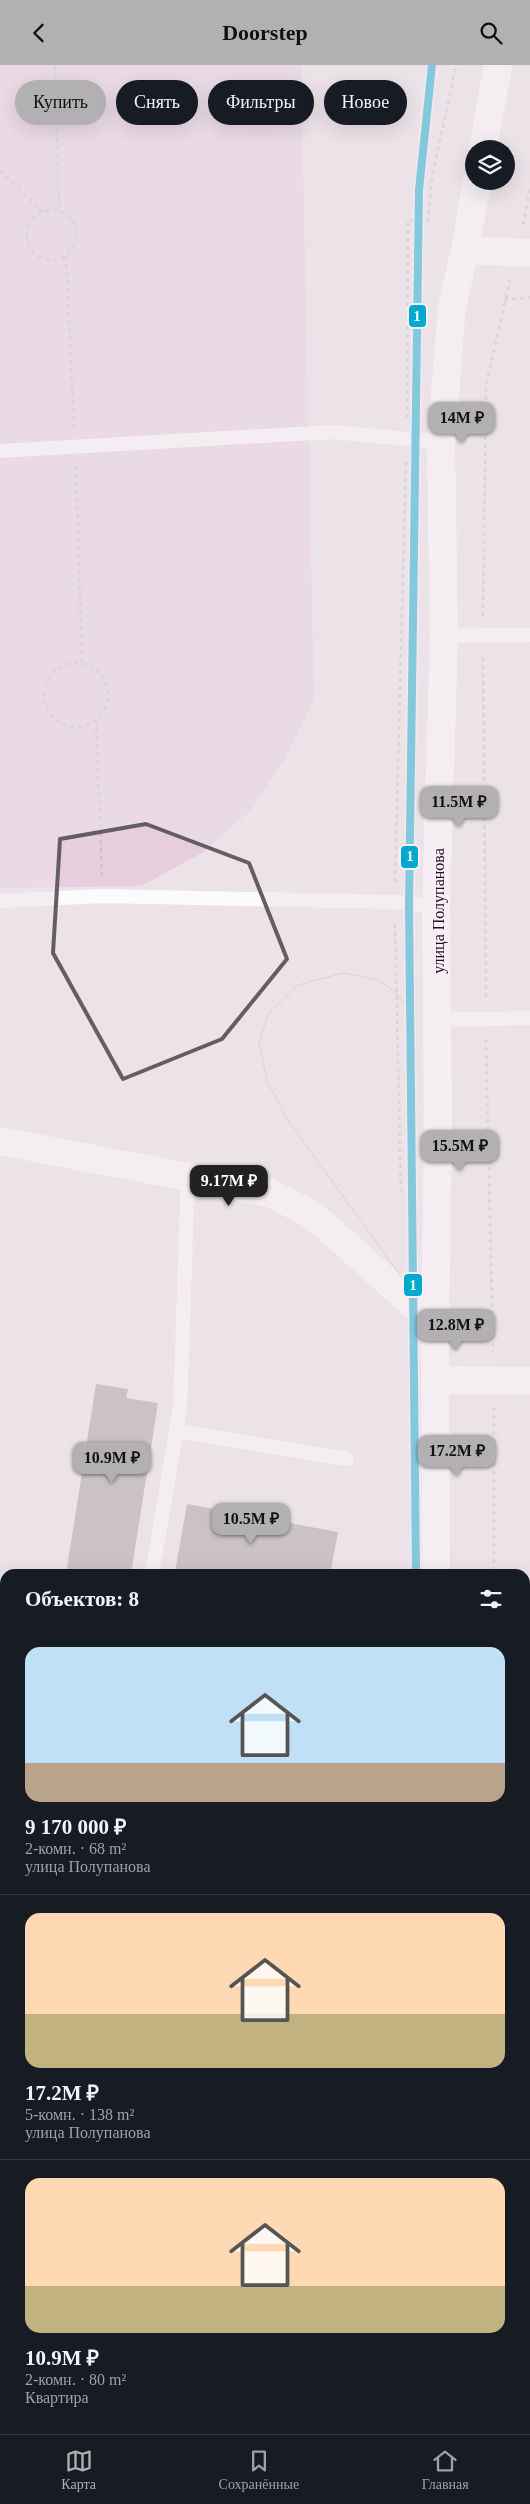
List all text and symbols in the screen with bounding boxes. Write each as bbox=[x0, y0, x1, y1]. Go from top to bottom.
icon: back bbox=[25, 19, 53, 47]
icon: search bbox=[477, 19, 505, 47]
text: Doorstep bbox=[222, 20, 308, 45]
chip: Купить bbox=[15, 80, 106, 125]
chip: Снять bbox=[116, 80, 198, 125]
chip: Фильтры bbox=[208, 80, 314, 125]
chip: Новое bbox=[324, 80, 407, 125]
map controls bbox=[465, 140, 515, 190]
button: layers bbox=[465, 140, 515, 190]
line badge: 1 bbox=[408, 304, 427, 328]
text: 1 bbox=[414, 309, 421, 324]
pin: 14M ₽ bbox=[427, 401, 497, 444]
text: 14M ₽ bbox=[440, 409, 484, 426]
pin: 11.5M ₽ bbox=[413, 785, 505, 828]
text: 11.5M ₽ bbox=[431, 793, 487, 810]
line badge: 1 bbox=[400, 845, 419, 869]
street label: улица Полупанова bbox=[430, 848, 448, 974]
text: 1 bbox=[407, 849, 414, 864]
pin: 15.5M ₽ bbox=[414, 1129, 506, 1172]
text: 15.5M ₽ bbox=[432, 1137, 488, 1154]
pin: 9.17M ₽ bbox=[183, 1165, 275, 1207]
text: 9.17M ₽ bbox=[201, 1172, 257, 1189]
line badge: 1 bbox=[403, 1273, 423, 1297]
text: 1 bbox=[410, 1278, 417, 1293]
pin: 12.8M ₽ bbox=[410, 1309, 502, 1351]
text: 12.8M ₽ bbox=[428, 1316, 484, 1333]
pin: 17.2M ₽ bbox=[411, 1435, 503, 1477]
pin: 10.9M ₽ bbox=[66, 1441, 158, 1484]
text: 17.2M ₽ bbox=[429, 1442, 485, 1459]
text: 10.9M ₽ bbox=[84, 1449, 140, 1466]
pin: 10.5M ₽ bbox=[205, 1503, 297, 1545]
text: 10.5M ₽ bbox=[223, 1510, 279, 1527]
icon: filters bbox=[477, 1585, 505, 1613]
text: Объектов: 8 bbox=[25, 1587, 139, 1611]
icon: home bbox=[220, 1680, 310, 1770]
text: 9 170 000 ₽ bbox=[25, 1815, 126, 1839]
text: 2-комн. · 68 m² bbox=[25, 1840, 126, 1857]
text: улица Полупанова bbox=[25, 1858, 151, 1875]
icon: home bbox=[220, 1945, 310, 2035]
text: 17.2M ₽ bbox=[25, 2081, 99, 2105]
text: 5-комн. · 138 m² bbox=[25, 2106, 134, 2123]
text: улица Полупанова bbox=[25, 2124, 151, 2141]
icon: home bbox=[220, 2210, 310, 2300]
text: 10.9M ₽ bbox=[25, 2346, 99, 2370]
text: 2-комн. · 80 m² bbox=[25, 2371, 126, 2388]
text: Квартира bbox=[25, 2389, 89, 2406]
tab: Карта bbox=[61, 2447, 96, 2493]
tab: Сохранённые bbox=[219, 2447, 299, 2493]
tab: Главная bbox=[422, 2447, 469, 2493]

